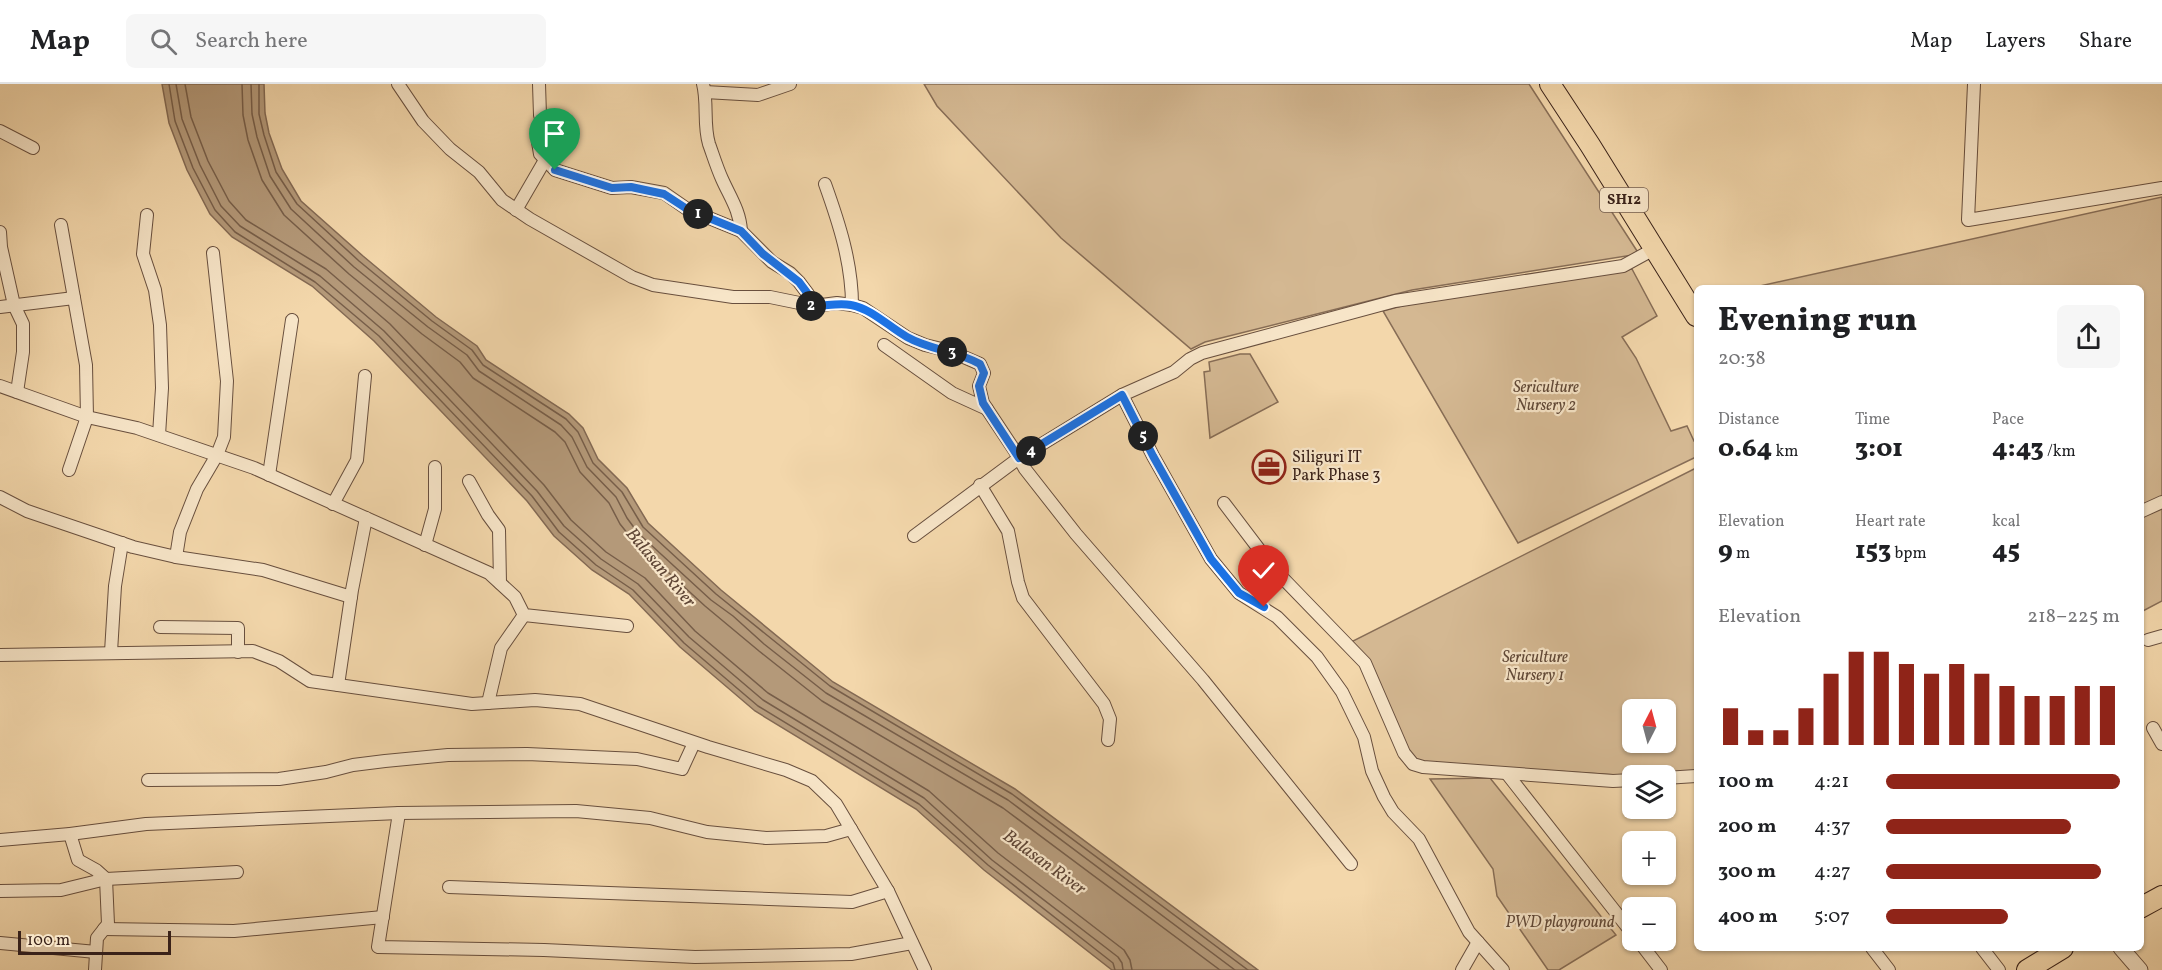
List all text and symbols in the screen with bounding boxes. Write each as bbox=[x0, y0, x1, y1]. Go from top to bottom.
search box bbox=[126, 14, 546, 68]
text: Map bbox=[30, 22, 90, 61]
icon: search bbox=[147, 25, 180, 58]
text: Search here bbox=[195, 26, 308, 57]
text: Map bbox=[1910, 27, 1952, 56]
text: Layers bbox=[1985, 27, 2046, 56]
text: Share bbox=[2079, 27, 2132, 56]
pin bbox=[529, 108, 580, 170]
icon: arrive bbox=[538, 117, 571, 150]
road number: SH12 bbox=[1600, 188, 1648, 212]
pin: 1 bbox=[683, 199, 713, 229]
text: 1 bbox=[695, 203, 701, 225]
pin: 2 bbox=[796, 291, 826, 321]
text: 2 bbox=[807, 295, 815, 317]
text: Evening run bbox=[1718, 299, 1917, 345]
button: share bbox=[2057, 305, 2120, 368]
pin: 3 bbox=[937, 337, 967, 367]
text: 3 bbox=[948, 341, 956, 363]
text: 20:38 bbox=[1718, 345, 1766, 373]
park label: Sericulture Nursery 2 bbox=[1513, 377, 1579, 417]
text: Distance bbox=[1718, 409, 1779, 431]
text: Time bbox=[1855, 409, 1890, 431]
text: Pace bbox=[1992, 409, 2024, 431]
pin: 5 bbox=[1128, 421, 1158, 451]
text: 5 bbox=[1139, 425, 1147, 447]
text: 0.64 bbox=[1718, 431, 1772, 467]
text: 3:01 bbox=[1855, 431, 1903, 467]
text: 4:43 bbox=[1992, 431, 2044, 467]
pin: 4 bbox=[1016, 436, 1046, 466]
text: 4 bbox=[1026, 440, 1036, 462]
text: km bbox=[1772, 441, 1798, 463]
text: /km bbox=[2044, 441, 2076, 463]
place label: Siliguri IT Park Phase 3 bbox=[1292, 447, 1381, 487]
office icon: Siliguri IT Park Phase 3 bbox=[1251, 449, 1287, 485]
text: Elevation bbox=[1718, 511, 1785, 533]
text: Heart rate bbox=[1855, 511, 1926, 533]
text: kcal bbox=[1992, 511, 2020, 533]
water label: Balasan River bbox=[619, 523, 701, 613]
text: 9 bbox=[1718, 533, 1733, 569]
text: 153 bbox=[1855, 533, 1891, 569]
text: 45 bbox=[1992, 533, 2020, 569]
text: m bbox=[1733, 543, 1750, 565]
text: bpm bbox=[1891, 543, 1927, 565]
pin bbox=[1238, 545, 1289, 607]
icon: check bbox=[1247, 554, 1280, 587]
text: Elevation bbox=[1718, 603, 1801, 631]
text: 218–225 m bbox=[2027, 603, 2120, 631]
park label: Sericulture Nursery 1 bbox=[1502, 647, 1568, 687]
north arrow bbox=[1622, 699, 1676, 753]
map controls bbox=[1622, 699, 1676, 951]
button: layers bbox=[1622, 765, 1676, 819]
text: 100 m bbox=[1718, 768, 1774, 796]
text: 4:21 bbox=[1814, 768, 1849, 796]
text: 200 m bbox=[1718, 813, 1776, 841]
text: 4:37 bbox=[1814, 813, 1851, 841]
water label: Balasan River bbox=[997, 824, 1091, 902]
button: + bbox=[1622, 831, 1676, 885]
text: 300 m bbox=[1718, 858, 1776, 886]
text: 4:27 bbox=[1814, 858, 1851, 886]
button: − bbox=[1622, 897, 1676, 951]
text: 400 m bbox=[1718, 903, 1778, 931]
text: 5:07 bbox=[1814, 903, 1850, 931]
park label: PWD playground bbox=[1505, 912, 1615, 934]
scale bar bbox=[18, 928, 171, 956]
text: 100 m bbox=[27, 930, 70, 952]

